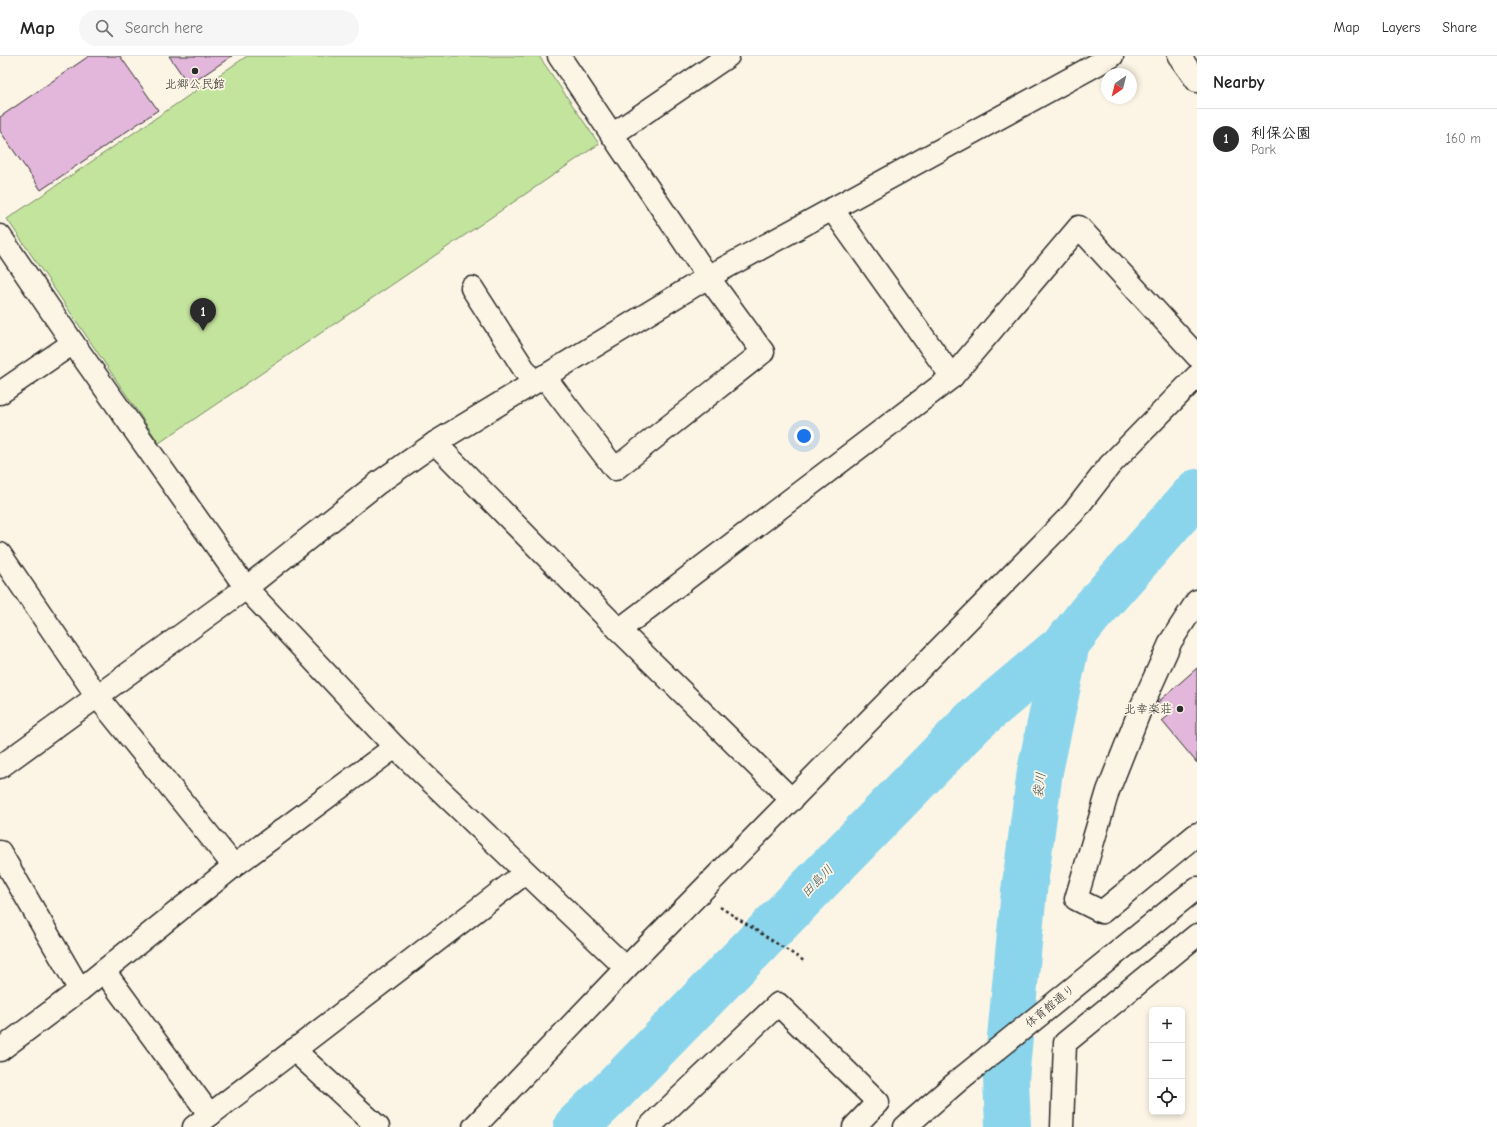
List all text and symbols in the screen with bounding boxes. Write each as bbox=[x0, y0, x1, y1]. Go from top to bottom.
search box bbox=[79, 10, 359, 46]
text: Map bbox=[20, 17, 55, 39]
icon: search bbox=[93, 17, 115, 39]
text: Search here bbox=[125, 19, 203, 37]
text: Map bbox=[1333, 19, 1360, 36]
text: Layers bbox=[1382, 19, 1420, 36]
text: Share bbox=[1442, 19, 1477, 36]
marker: 北郷公民館 bbox=[190, 66, 200, 76]
north arrow bbox=[1101, 68, 1137, 104]
text: Nearby bbox=[1213, 73, 1264, 92]
place label: 北郷公民館 bbox=[165, 77, 225, 91]
text: 利保公園 bbox=[1251, 124, 1311, 142]
text: 1 bbox=[1223, 131, 1229, 146]
text: 160 m bbox=[1446, 131, 1481, 146]
text: Park bbox=[1251, 142, 1276, 157]
pin: 1 bbox=[190, 298, 216, 331]
your location bbox=[794, 426, 814, 446]
place label: 北幸楽荘 bbox=[1124, 702, 1172, 716]
marker: 北幸楽荘 bbox=[1175, 704, 1185, 714]
water label: 袋川 bbox=[1030, 771, 1048, 799]
water label: 田島川 bbox=[798, 862, 836, 900]
street label: 体育館通り bbox=[1022, 982, 1078, 1030]
map controls bbox=[1149, 1007, 1185, 1115]
button: + bbox=[1149, 1007, 1185, 1043]
button: − bbox=[1149, 1043, 1185, 1079]
button: locate bbox=[1149, 1079, 1185, 1115]

